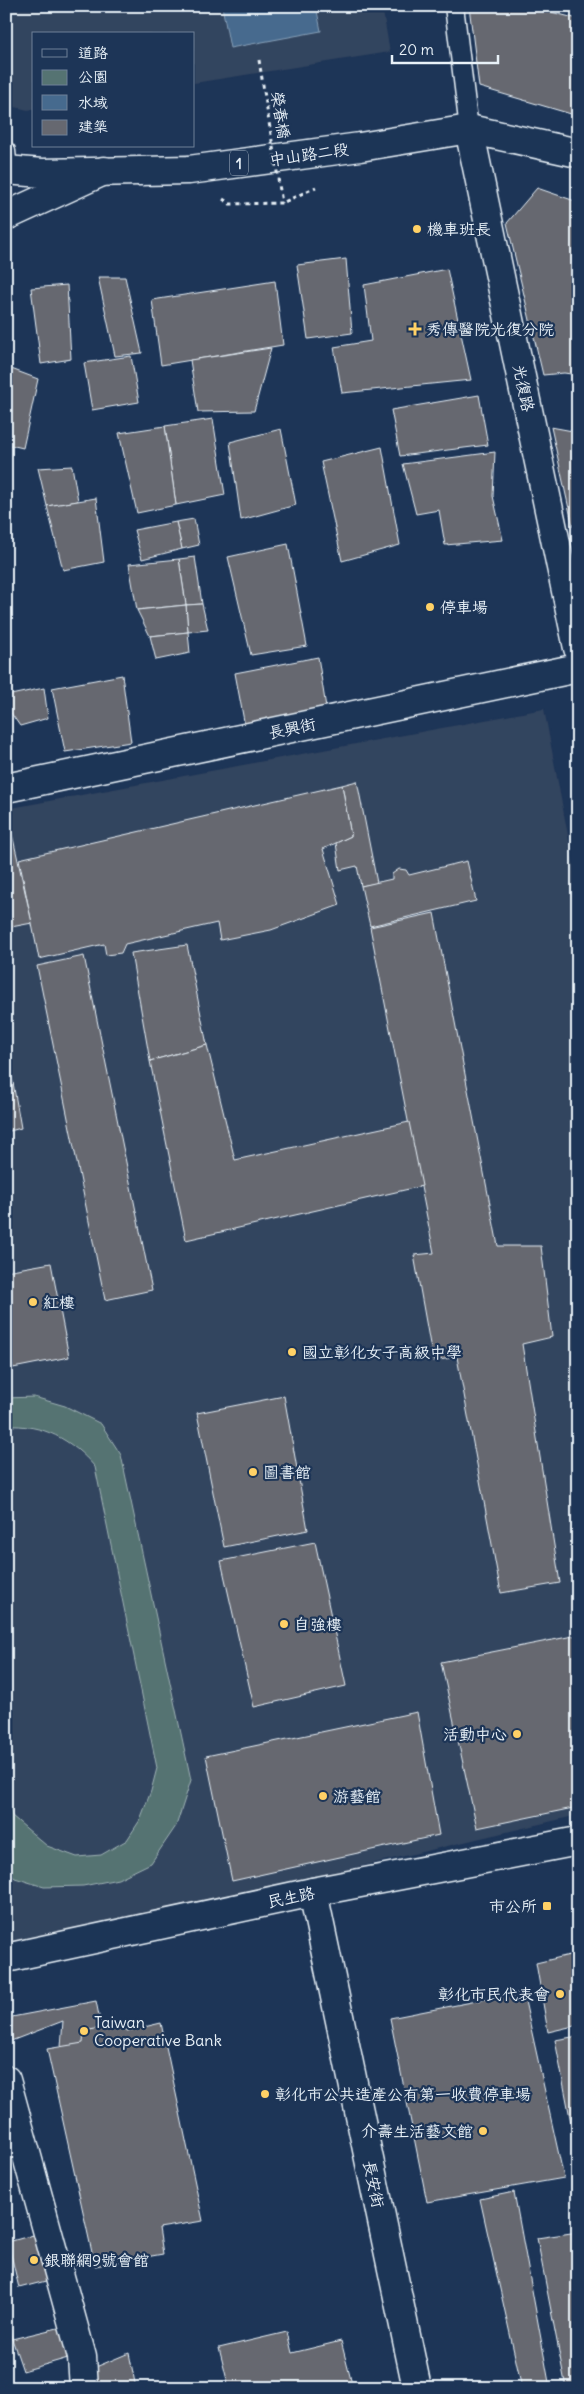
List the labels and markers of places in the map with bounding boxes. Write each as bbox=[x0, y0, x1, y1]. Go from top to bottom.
place label: 機車班長 bbox=[427, 219, 491, 239]
marker: 機車班長 bbox=[411, 223, 423, 235]
place label: 秀傳醫院光復分院 bbox=[426, 319, 554, 339]
marker: 秀傳醫院光復分院 bbox=[408, 322, 422, 336]
place label: 停車場 bbox=[440, 597, 488, 617]
marker: 停車場 bbox=[424, 601, 436, 613]
place label: 紅樓 bbox=[43, 1292, 75, 1312]
marker: 紅樓 bbox=[27, 1296, 39, 1308]
place label: 國立彰化女子高級中學 bbox=[302, 1342, 462, 1362]
marker: 國立彰化女子高級中學 bbox=[286, 1346, 298, 1358]
place label: 圖書館 bbox=[263, 1462, 311, 1482]
marker: 圖書館 bbox=[247, 1466, 259, 1478]
place label: 自強樓 bbox=[294, 1614, 342, 1634]
marker: 自強樓 bbox=[278, 1618, 290, 1630]
place label: 活動中心 bbox=[443, 1724, 507, 1744]
marker: 活動中心 bbox=[511, 1728, 523, 1740]
place label: 游藝館 bbox=[333, 1786, 381, 1806]
marker: 游藝館 bbox=[317, 1790, 329, 1802]
place label: 市公所 bbox=[489, 1896, 537, 1916]
marker: 市公所 bbox=[541, 1900, 553, 1912]
place label: 彰化市民代表會 bbox=[438, 1984, 550, 2004]
marker: 彰化市民代表會 bbox=[554, 1988, 566, 2000]
place label: Taiwan Cooperative Bank bbox=[94, 2012, 222, 2050]
marker: Taiwan Cooperative Bank bbox=[78, 2025, 90, 2037]
place label: 彰化市公共造產公有第一收費停車場 bbox=[275, 2084, 531, 2104]
marker: 彰化市公共造產公有第一收費停車場 bbox=[259, 2088, 271, 2100]
place label: 介壽生活藝文館 bbox=[361, 2121, 473, 2141]
marker: 介壽生活藝文館 bbox=[477, 2125, 489, 2137]
place label: 銀聯網9號會館 bbox=[44, 2250, 149, 2270]
marker: 銀聯網9號會館 bbox=[28, 2254, 40, 2266]

